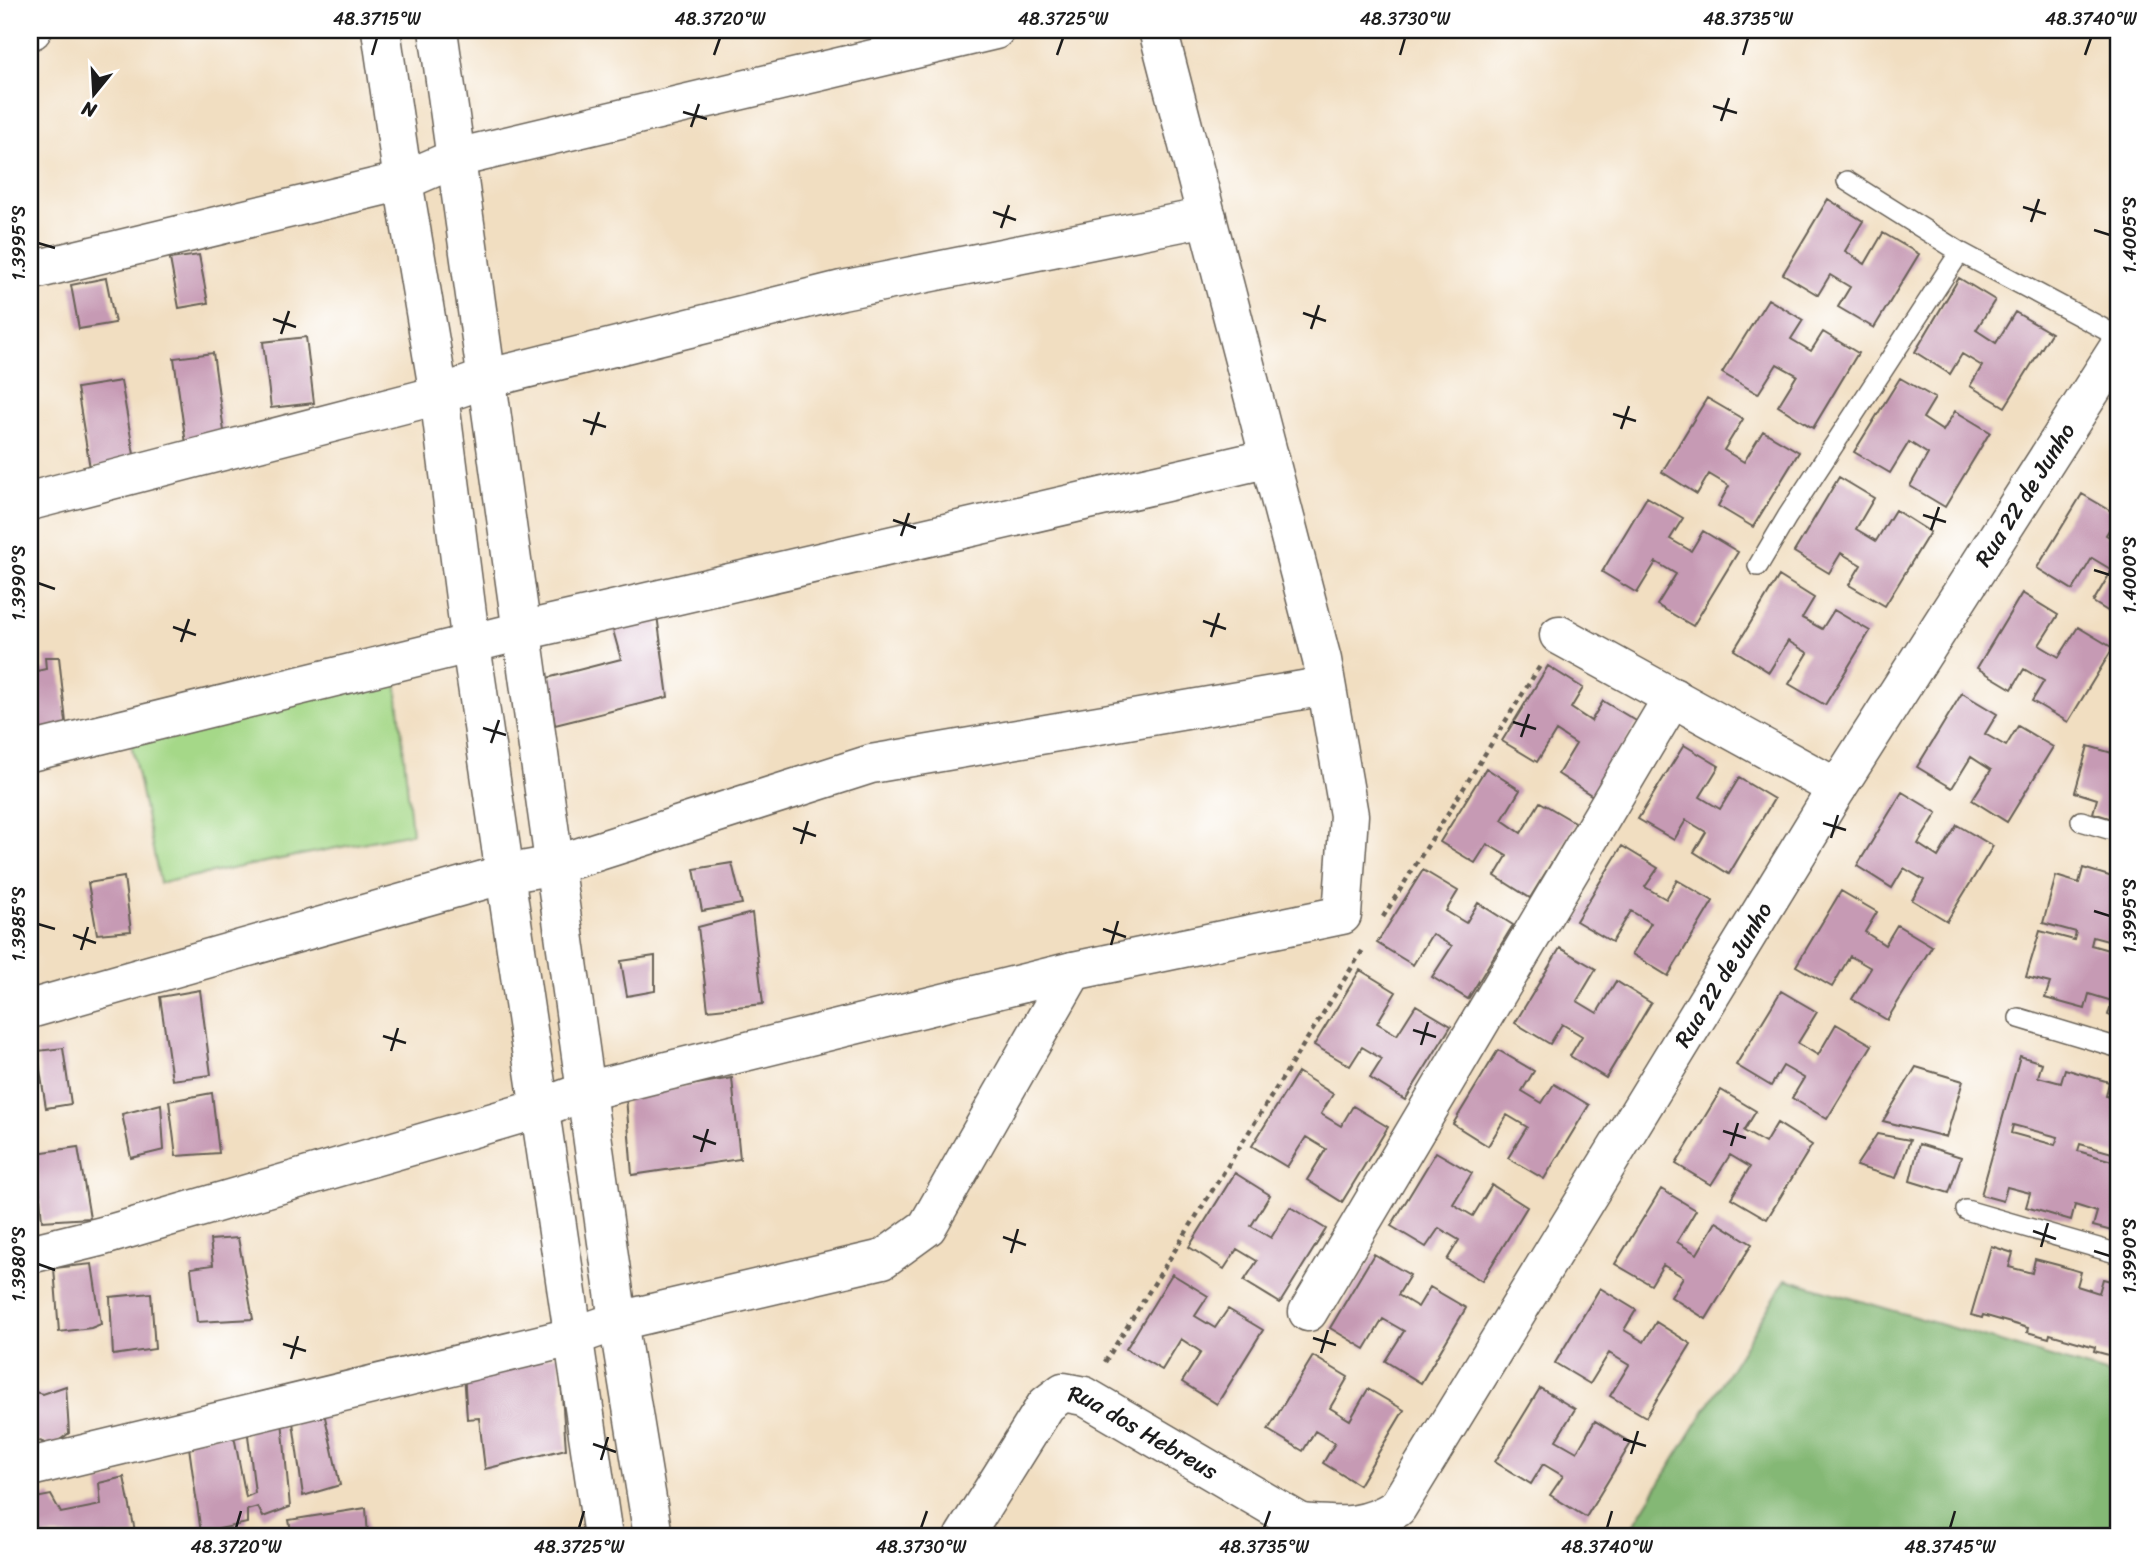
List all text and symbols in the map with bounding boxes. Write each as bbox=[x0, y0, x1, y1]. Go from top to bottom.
text: 48.3715°W bbox=[333, 3, 422, 35]
text: 48.3720°W bbox=[674, 3, 767, 35]
text: 48.3725°W bbox=[1018, 3, 1109, 35]
text: 48.3730°W bbox=[1360, 3, 1451, 35]
text: 48.3735°W bbox=[1703, 3, 1794, 35]
text: 48.3740°W bbox=[2045, 3, 2138, 35]
north arrow bbox=[60, 60, 130, 130]
text: N bbox=[77, 92, 101, 128]
text: 1.4005°S bbox=[2114, 196, 2146, 274]
text: 1.3995°S bbox=[3, 205, 35, 281]
street label: Rua 22 de Junho bbox=[1963, 414, 2087, 575]
text: 1.4000°S bbox=[2114, 536, 2146, 614]
text: 1.3990°S bbox=[3, 545, 35, 621]
text: 1.3995°S bbox=[2114, 878, 2146, 954]
text: 1.3985°S bbox=[3, 887, 35, 961]
street label: Rua 22 de Junho bbox=[1663, 894, 1784, 1056]
text: 1.3990°S bbox=[2114, 1218, 2146, 1294]
text: 1.3980°S bbox=[3, 1226, 35, 1302]
street label: Rua dos Hebreus bbox=[1065, 1373, 1226, 1492]
text: 48.3720°W bbox=[190, 1531, 283, 1563]
text: 48.3725°W bbox=[534, 1531, 625, 1563]
text: 48.3730°W bbox=[876, 1531, 967, 1563]
text: 48.3735°W bbox=[1219, 1531, 1310, 1563]
text: 48.3740°W bbox=[1561, 1531, 1654, 1563]
text: 48.3745°W bbox=[1904, 1531, 1997, 1563]

